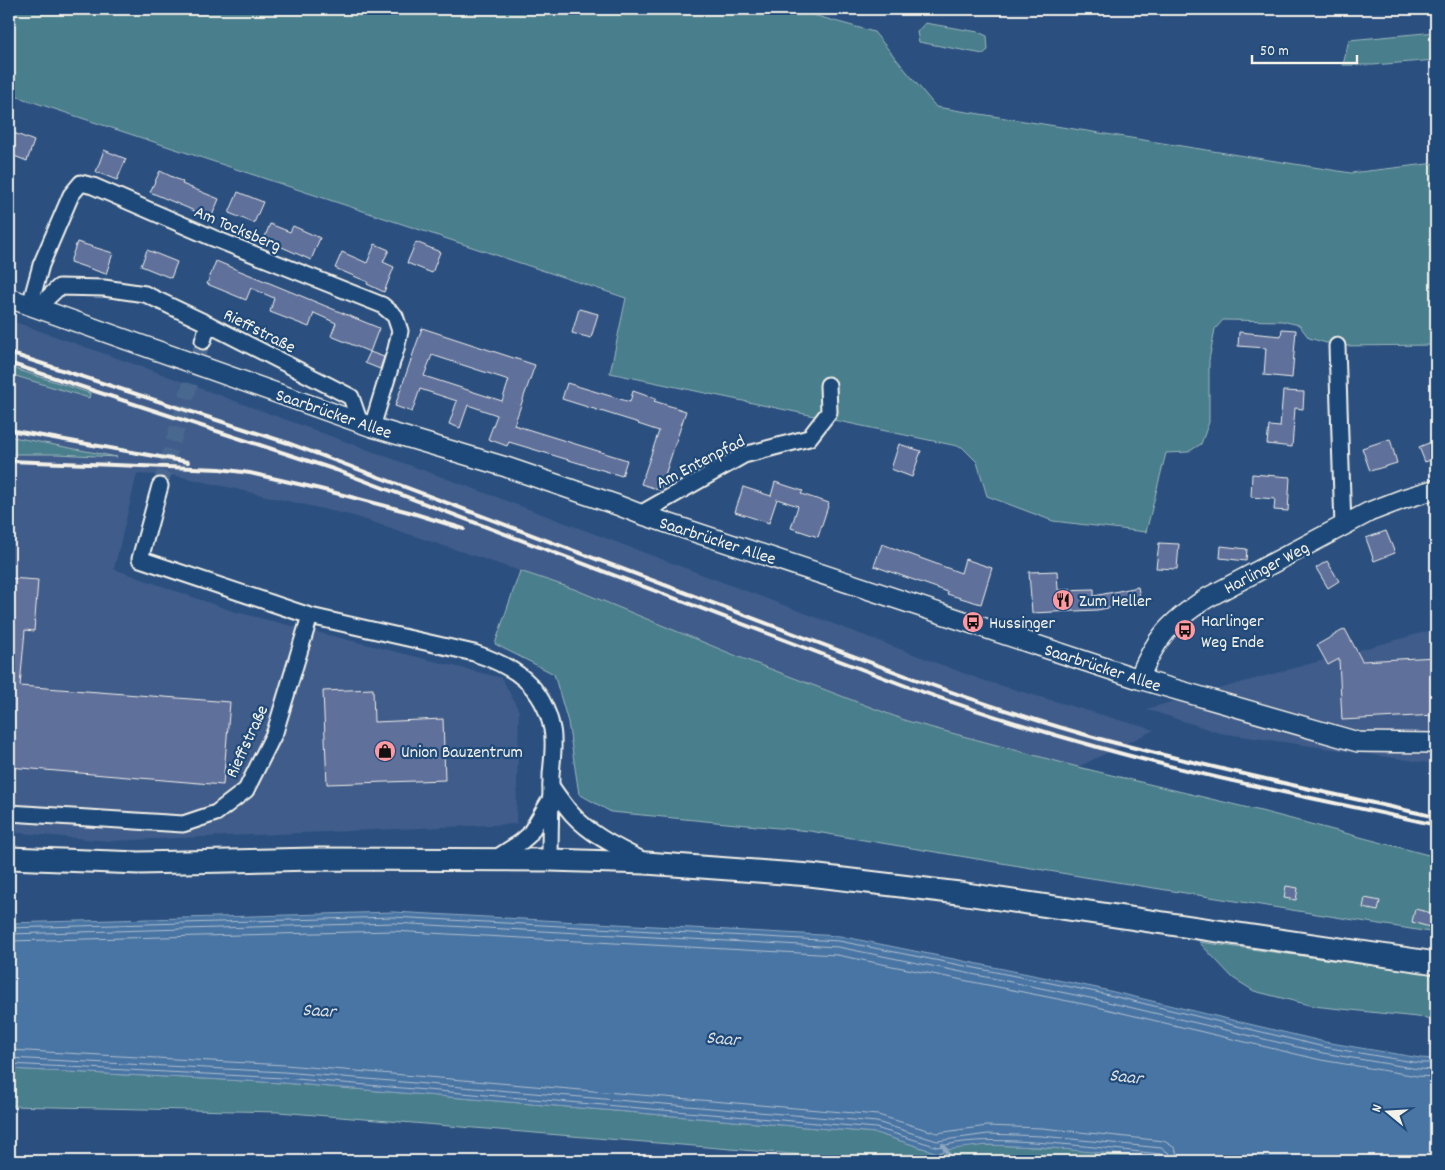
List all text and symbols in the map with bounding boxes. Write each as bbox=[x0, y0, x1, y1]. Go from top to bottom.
scale bar bbox=[1252, 32, 1358, 64]
text: 50 m bbox=[1260, 41, 1289, 63]
street label: Am Tocksberg bbox=[190, 201, 285, 260]
street label: Rieffstraße bbox=[218, 303, 299, 361]
street label: Saarbrücker Allee bbox=[272, 384, 395, 447]
street label: Am Entenpfad bbox=[652, 430, 750, 496]
street label: Saarbrücker Allee bbox=[656, 512, 779, 573]
street label: Harlinger Weg bbox=[1220, 536, 1314, 602]
restaurant icon: Zum Heller bbox=[1051, 588, 1075, 612]
place label: Zum Heller bbox=[1079, 590, 1152, 615]
bus stop icon: Hussinger bbox=[961, 610, 985, 634]
place label: Harlinger Weg Ende bbox=[1201, 610, 1264, 656]
place label: Hussinger bbox=[989, 612, 1056, 637]
bus stop icon: Harlinger Weg Ende bbox=[1173, 618, 1197, 642]
street label: Saarbrücker Allee bbox=[1041, 639, 1164, 700]
street label: Rieffstraße bbox=[220, 701, 276, 783]
shop icon: Union Bauzentrum bbox=[373, 739, 397, 763]
place label: Union Bauzentrum bbox=[401, 741, 523, 766]
water label: Saar bbox=[302, 998, 338, 1027]
water label: Saar bbox=[705, 1026, 742, 1056]
water label: Saar bbox=[1107, 1063, 1146, 1094]
north arrow bbox=[1362, 1088, 1412, 1138]
text: N bbox=[1367, 1102, 1388, 1115]

